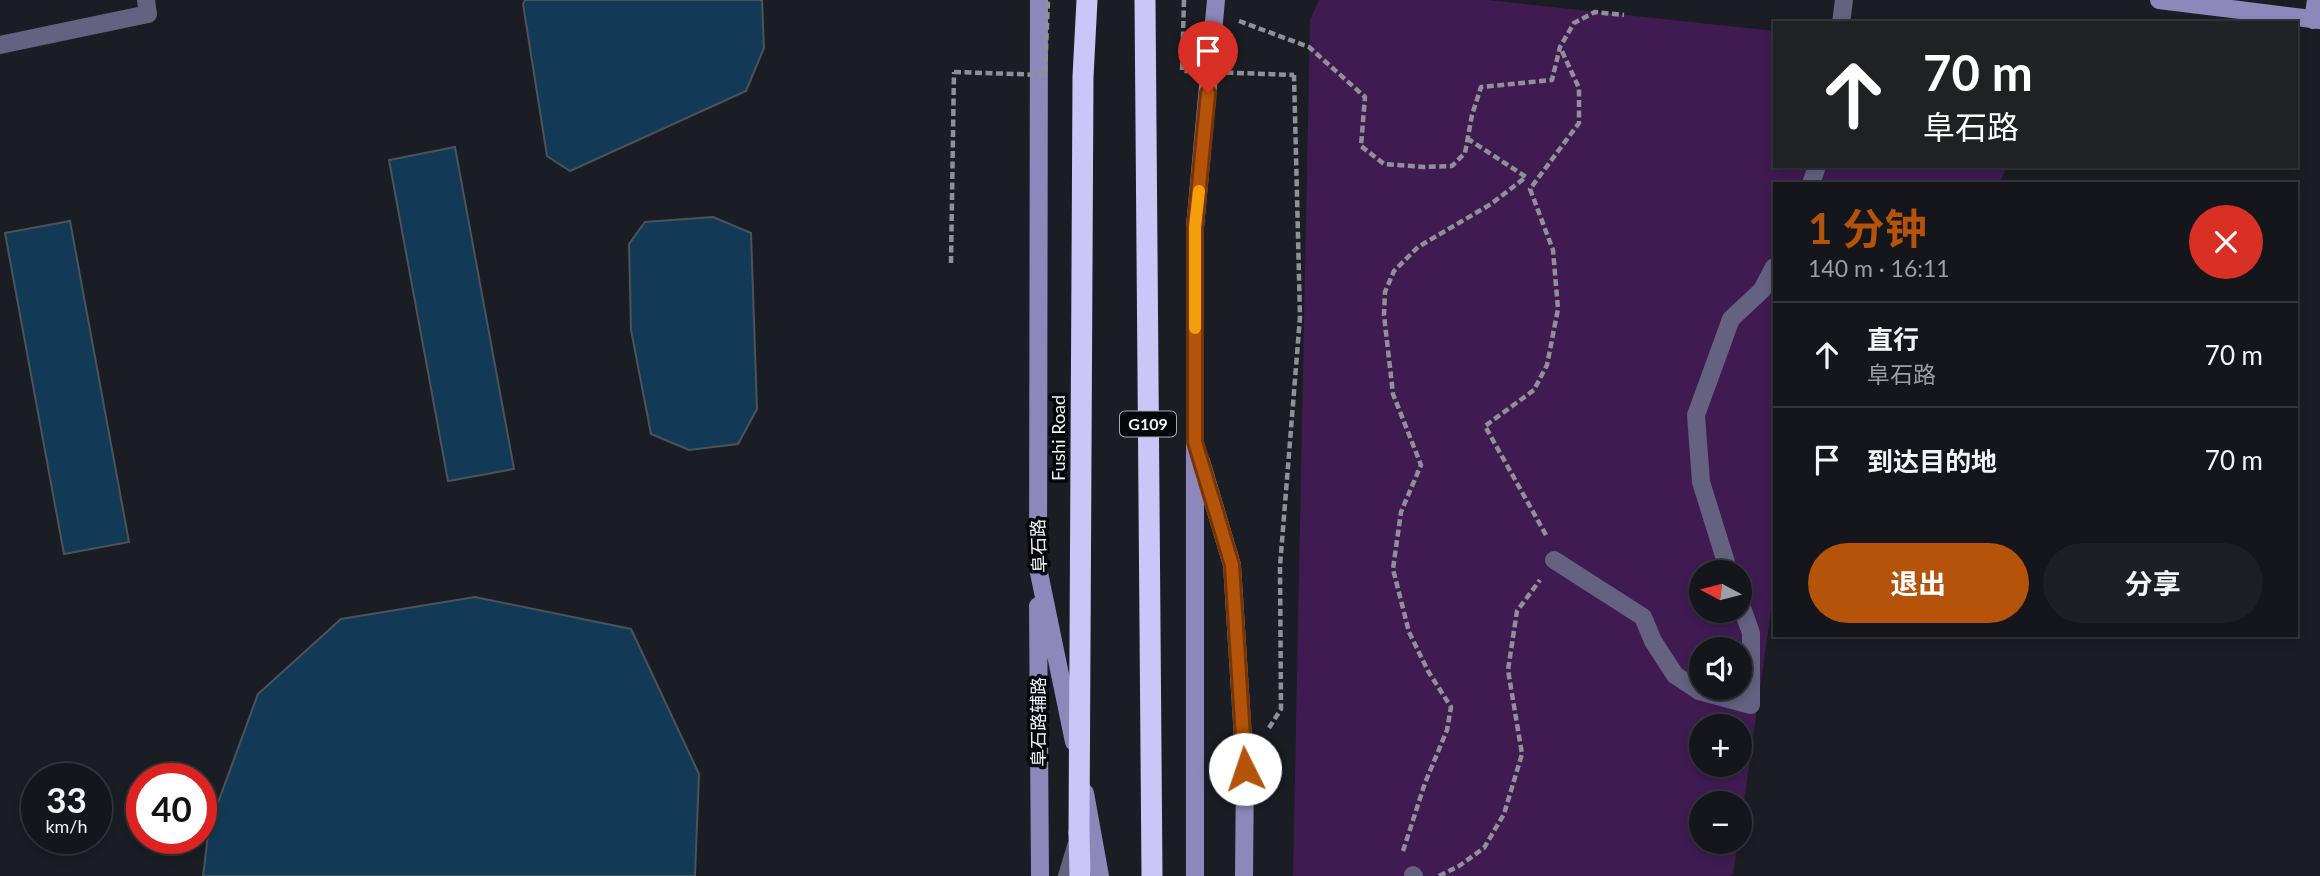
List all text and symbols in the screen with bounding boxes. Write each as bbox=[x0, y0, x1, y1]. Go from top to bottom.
pin bbox=[1178, 21, 1238, 93]
icon: arrive bbox=[1189, 32, 1227, 70]
text: 70 m bbox=[1923, 43, 2033, 101]
icon: ahead bbox=[1808, 49, 1899, 140]
text: 阜石路 bbox=[1923, 107, 2019, 146]
text: 1 分钟 bbox=[1808, 203, 1927, 253]
button: close bbox=[2189, 205, 2263, 279]
text: 140 m · 16:11 bbox=[1808, 254, 1950, 282]
text: 直行 bbox=[1867, 323, 1919, 355]
icon: ahead bbox=[1808, 336, 1846, 374]
text: 70 m bbox=[2205, 339, 2263, 371]
text: 阜石路 bbox=[1867, 360, 1936, 388]
street label: Fushi Road bbox=[1047, 395, 1069, 481]
road number: G109 bbox=[1120, 412, 1176, 436]
icon: arrive bbox=[1808, 441, 1846, 479]
text: 70 m bbox=[2205, 444, 2263, 476]
text: 到达目的地 bbox=[1867, 445, 1997, 477]
street label: 阜石路 bbox=[1026, 519, 1050, 573]
button: 退出 bbox=[1808, 543, 2029, 623]
button: 分享 bbox=[2043, 543, 2263, 623]
north arrow bbox=[1689, 560, 1752, 623]
map controls bbox=[1689, 560, 1752, 854]
button: sound bbox=[1689, 637, 1752, 700]
street label: 阜石路辅路 bbox=[1027, 677, 1049, 767]
button: + bbox=[1689, 714, 1752, 777]
position arrow bbox=[1208, 732, 1282, 806]
speed limit sign: 40 bbox=[126, 763, 217, 854]
text: 33 bbox=[46, 778, 87, 820]
button: − bbox=[1689, 791, 1752, 854]
text: km/h bbox=[45, 815, 88, 837]

